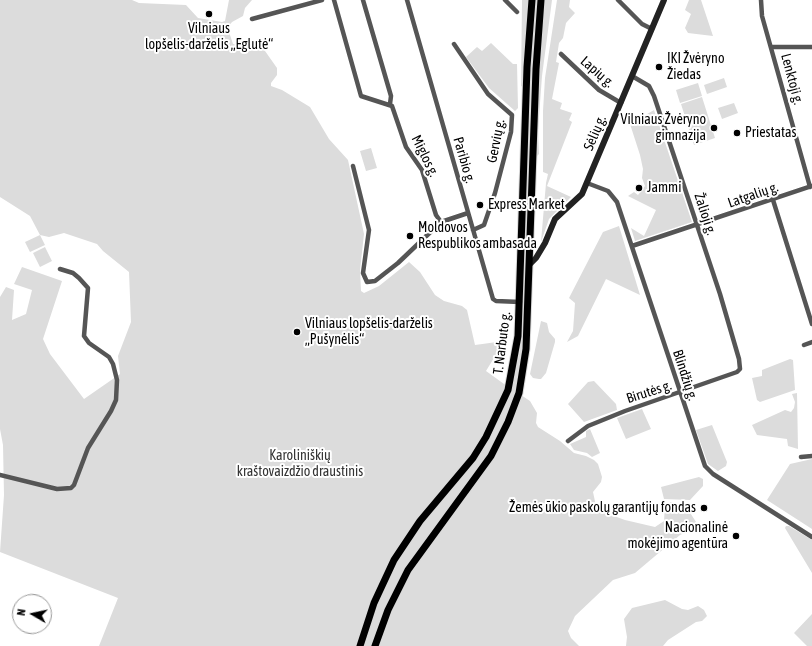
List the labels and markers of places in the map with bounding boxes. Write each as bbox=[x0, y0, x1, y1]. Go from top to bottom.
marker: Vilniaus lopšelis-darželis „Eglutė“ bbox=[204, 9, 214, 19]
place label: Vilniaus lopšelis-darželis „Eglutė“ bbox=[145, 21, 273, 54]
place label: IKI Žvėryno Žiedas bbox=[667, 51, 724, 84]
marker: IKI Žvėryno Žiedas bbox=[654, 62, 664, 72]
place label: Vilniaus Žvėryno gimnazija bbox=[621, 112, 706, 144]
marker: Vilniaus Žvėryno gimnazija bbox=[709, 123, 719, 133]
place label: Priestatas bbox=[745, 125, 797, 141]
marker: Priestatas bbox=[732, 128, 742, 138]
place label: Jammi bbox=[647, 180, 681, 196]
marker: Jammi bbox=[634, 183, 644, 193]
place label: Express Market bbox=[488, 197, 565, 213]
marker: Express Market bbox=[475, 200, 485, 210]
place label: Moldovos Respublikos ambasada bbox=[418, 220, 537, 252]
marker: Moldovos Respublikos ambasada bbox=[405, 231, 415, 241]
place label: Vilniaus lopšelis-darželis „Pušynėlis“ bbox=[305, 316, 433, 348]
marker: Vilniaus lopšelis-darželis „Pušynėlis“ bbox=[292, 327, 302, 337]
place label: Žemės ūkio paskolų garantijų fondas bbox=[509, 500, 696, 516]
marker: Žemės ūkio paskolų garantijų fondas bbox=[699, 503, 709, 513]
place label: Nacionalinė mokėjimo agentūra bbox=[628, 520, 728, 552]
marker: Nacionalinė mokėjimo agentūra bbox=[731, 531, 741, 541]

